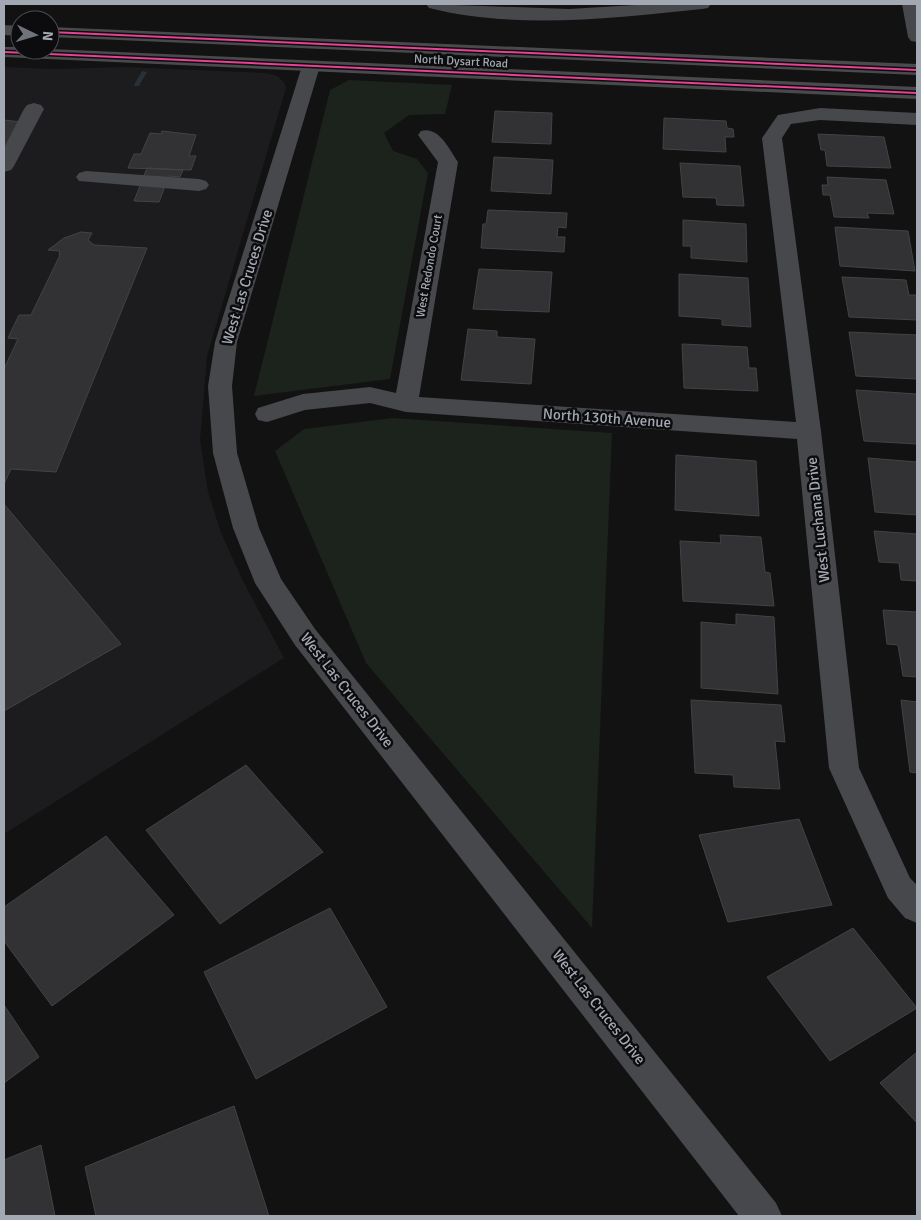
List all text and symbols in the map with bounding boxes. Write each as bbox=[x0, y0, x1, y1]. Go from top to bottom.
north arrow bbox=[10, 10, 60, 60]
text: N bbox=[39, 30, 56, 42]
street label: North Dysart Road bbox=[413, 52, 508, 71]
street label: West Las Cruces Drive bbox=[218, 207, 276, 347]
street label: West Redondo Court bbox=[413, 214, 446, 319]
street label: North 130th Avenue bbox=[542, 405, 672, 431]
street label: West Luchana Drive bbox=[802, 456, 834, 584]
street label: West Las Cruces Drive bbox=[297, 629, 397, 751]
street label: West Las Cruces Drive bbox=[549, 946, 649, 1068]

